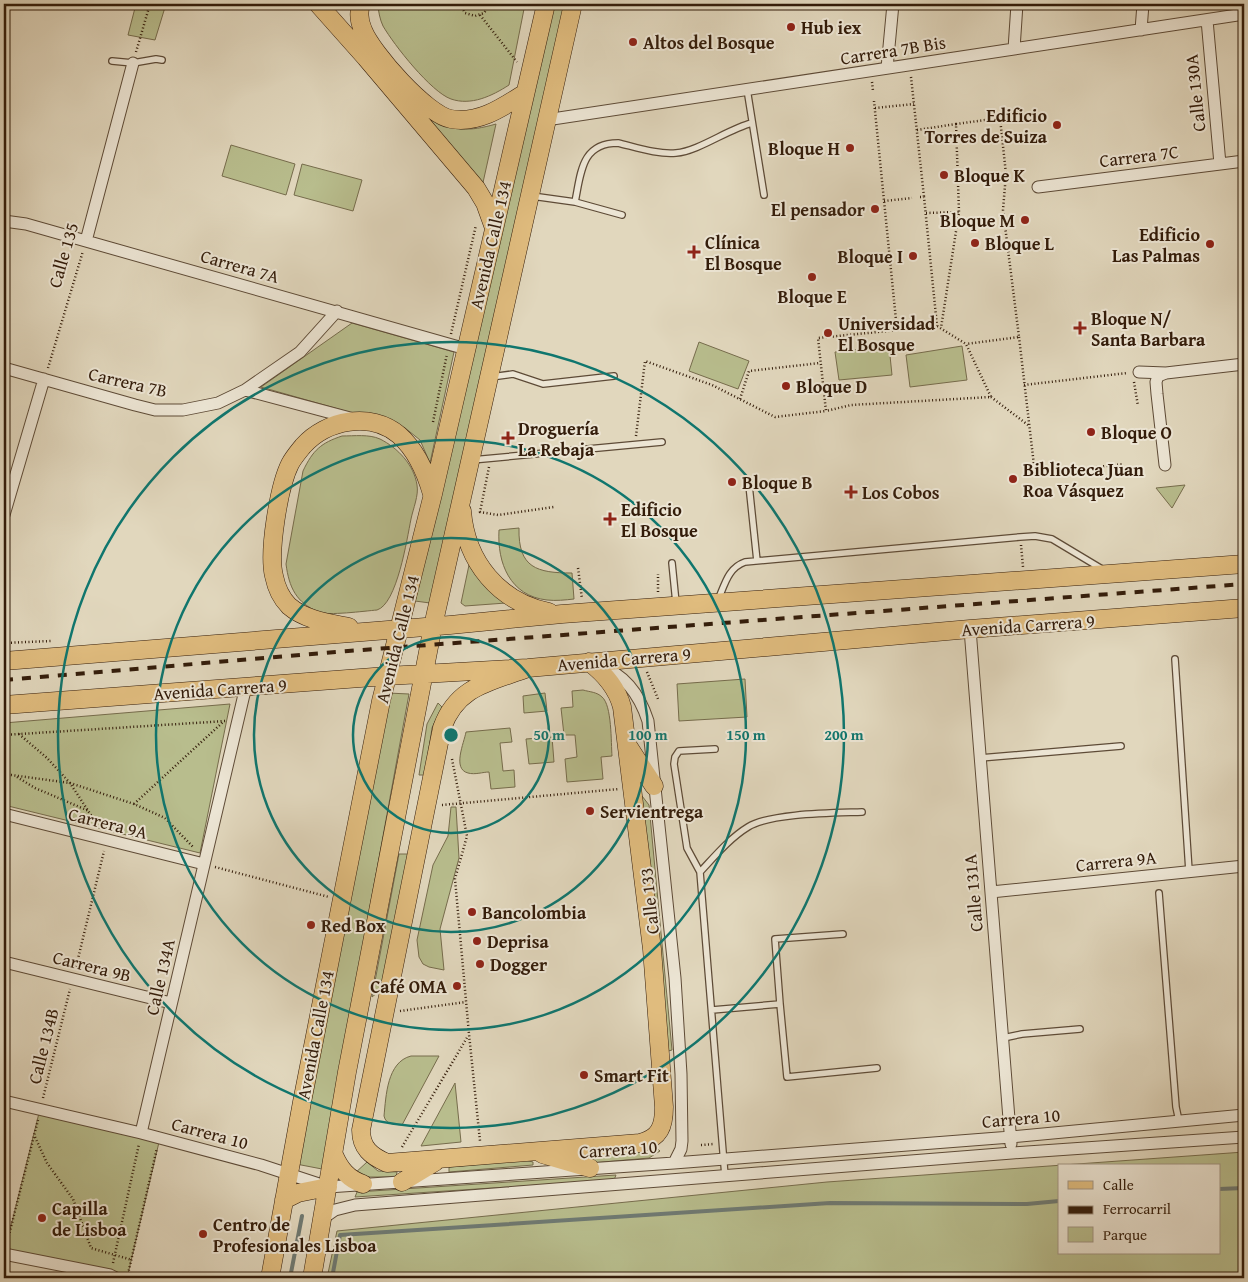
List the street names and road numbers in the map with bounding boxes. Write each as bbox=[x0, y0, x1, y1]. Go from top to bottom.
street label: Carrera 7B Bis bbox=[838, 28, 948, 72]
street label: Calle 130A bbox=[1178, 53, 1212, 133]
street label: Carrera 7C bbox=[1098, 138, 1180, 174]
street label: Avenida Calle 134 bbox=[462, 178, 518, 312]
street label: Calle 135 bbox=[41, 219, 85, 291]
street label: Carrera 7A bbox=[198, 242, 283, 290]
street label: Carrera 7B bbox=[86, 360, 170, 404]
street label: Avenida Calle 134 bbox=[368, 572, 426, 706]
street label: Avenida Carrera 9 bbox=[960, 607, 1096, 643]
street label: Avenida Carrera 9 bbox=[556, 640, 692, 678]
street label: Avenida Carrera 9 bbox=[152, 671, 288, 707]
street label: Carrera 9A bbox=[66, 800, 150, 846]
street label: Carrera 9A bbox=[1075, 843, 1158, 879]
street label: Calle 131A bbox=[956, 853, 990, 933]
street label: Calle 133 bbox=[632, 866, 666, 936]
street label: Calle 134A bbox=[138, 936, 182, 1018]
street label: Carrera 9B bbox=[50, 943, 134, 989]
street label: Avenida Calle 134 bbox=[289, 968, 341, 1102]
street label: Calle 134B bbox=[21, 1005, 65, 1087]
street label: Carrera 10 bbox=[981, 1101, 1062, 1135]
street label: Carrera 10 bbox=[169, 1110, 252, 1156]
street label: Carrera 10 bbox=[578, 1133, 658, 1165]

